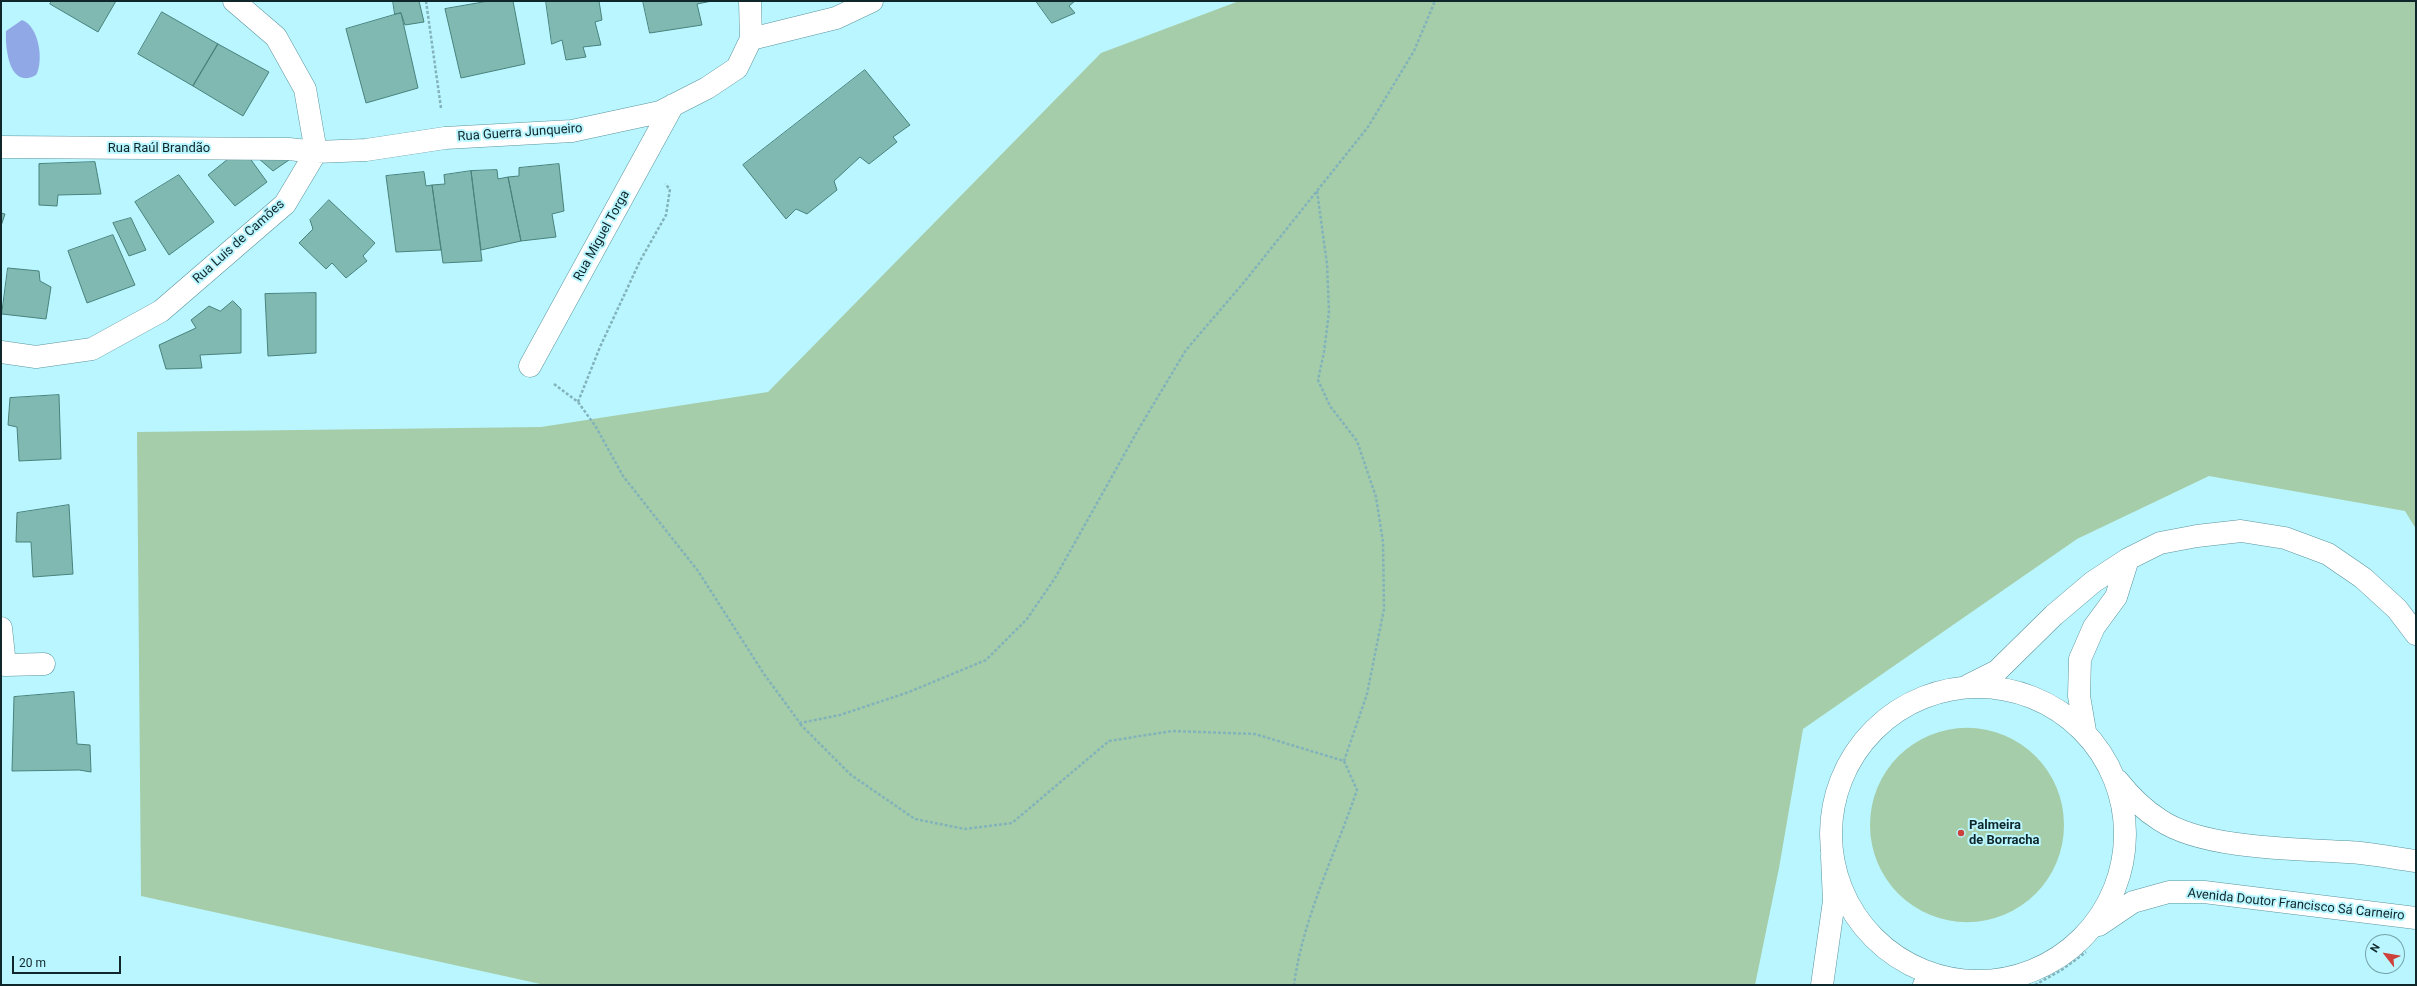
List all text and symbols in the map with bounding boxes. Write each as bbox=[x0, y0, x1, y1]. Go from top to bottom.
street label: Rua Guerra Junqueiro bbox=[457, 121, 583, 145]
street label: Rua Raúl Brandão bbox=[108, 141, 210, 157]
street label: Rua Miguel Torga bbox=[571, 188, 633, 284]
street label: Rua Luis de Camões bbox=[190, 197, 288, 287]
place label: Palmeira de Borracha bbox=[1969, 818, 2039, 849]
marker: Palmeira de Borracha bbox=[1956, 828, 1966, 838]
street label: Avenida Doutor Francisco Sá Carneiro bbox=[2187, 886, 2405, 924]
north arrow bbox=[2365, 934, 2405, 974]
text: N bbox=[2368, 941, 2383, 955]
scale bar bbox=[14, 948, 123, 974]
text: 20 m bbox=[19, 956, 46, 970]

